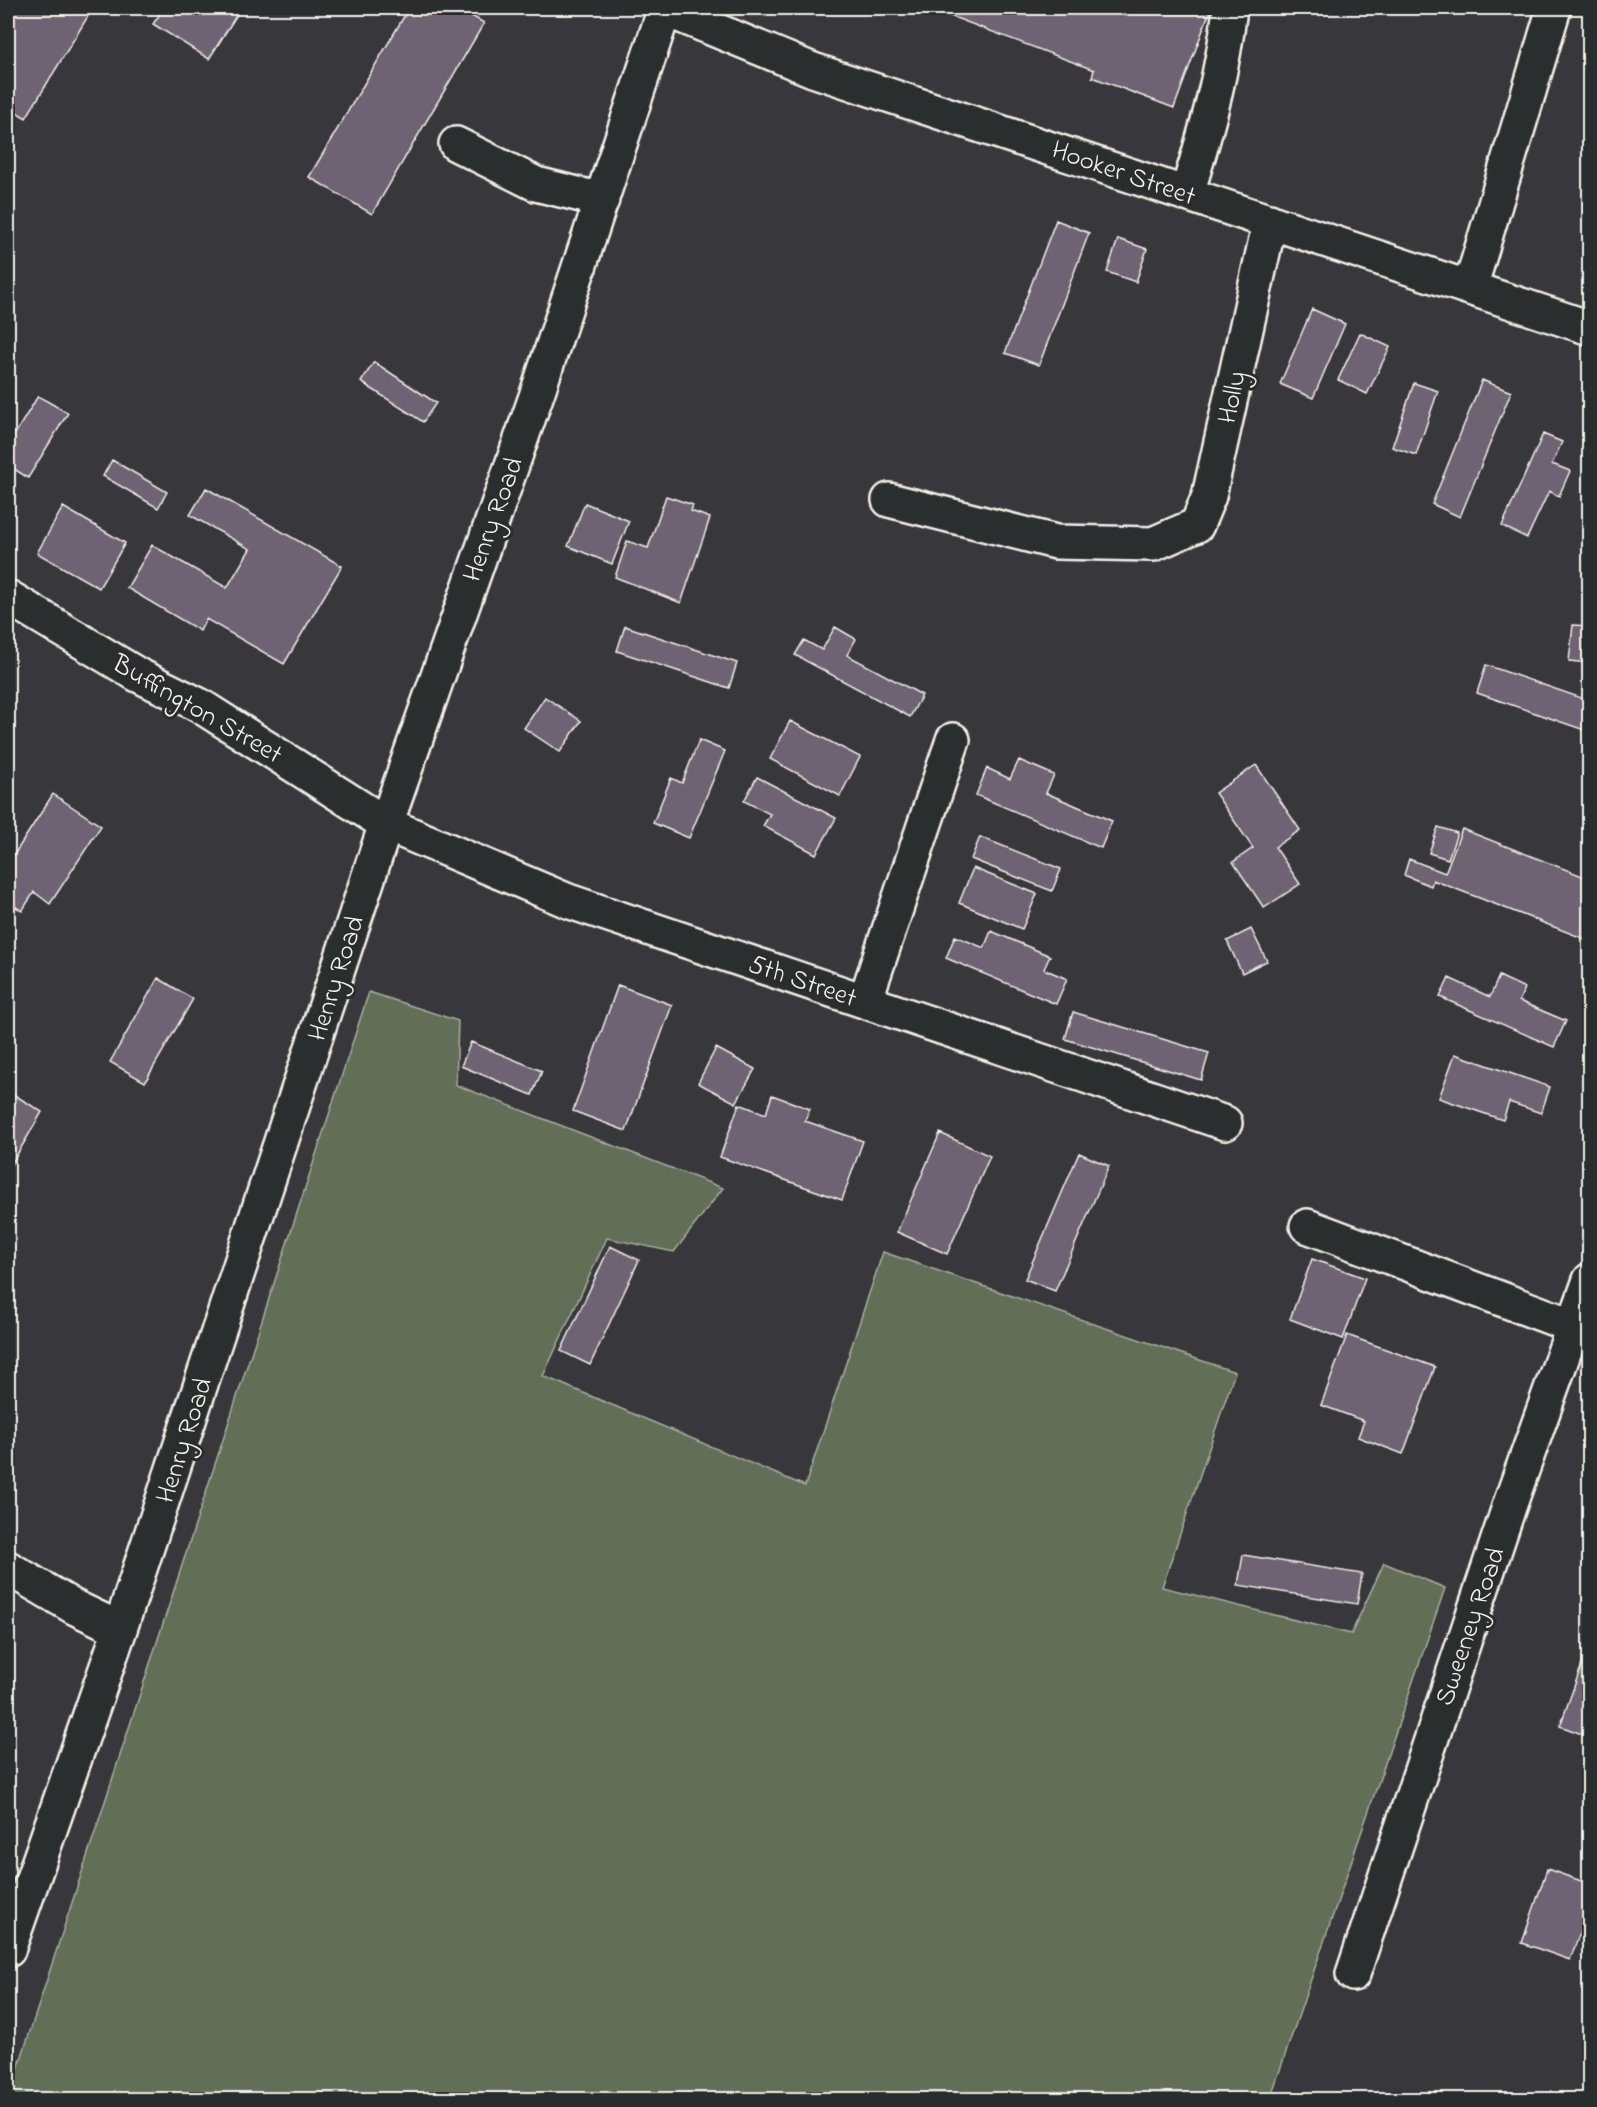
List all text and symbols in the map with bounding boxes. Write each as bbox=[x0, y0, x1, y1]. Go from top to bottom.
street label: Hooker Street bbox=[1046, 132, 1200, 217]
street label: Holly bbox=[1209, 368, 1258, 428]
street label: Henry Road bbox=[454, 452, 535, 588]
street label: Buffington Street bbox=[103, 645, 289, 775]
street label: Henry Road bbox=[299, 911, 376, 1047]
street label: 5th Street bbox=[743, 946, 862, 1019]
street label: Henry Road bbox=[147, 1373, 224, 1509]
street label: Sweeney Road bbox=[1426, 1542, 1517, 1711]

